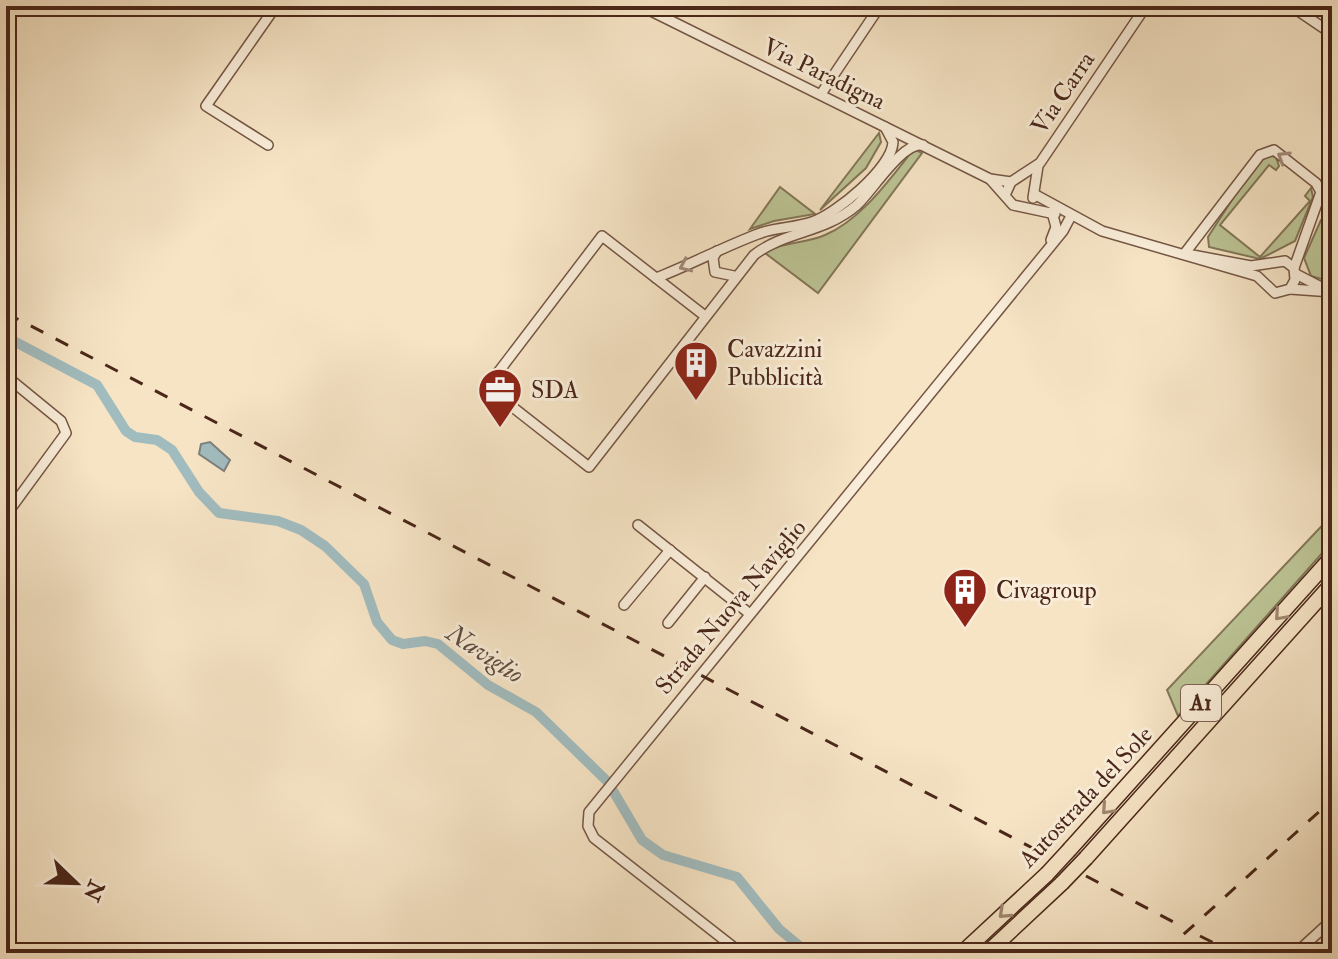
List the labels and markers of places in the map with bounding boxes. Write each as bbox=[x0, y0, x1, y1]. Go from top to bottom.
place label: Cavazzini Pubblicità bbox=[727, 334, 824, 393]
building icon: Cavazzini Pubblicità bbox=[672, 339, 720, 402]
office icon: SDA bbox=[476, 366, 524, 429]
place label: SDA bbox=[531, 375, 579, 406]
building icon: Civagroup bbox=[941, 566, 989, 629]
place label: Civagroup bbox=[996, 575, 1097, 606]

